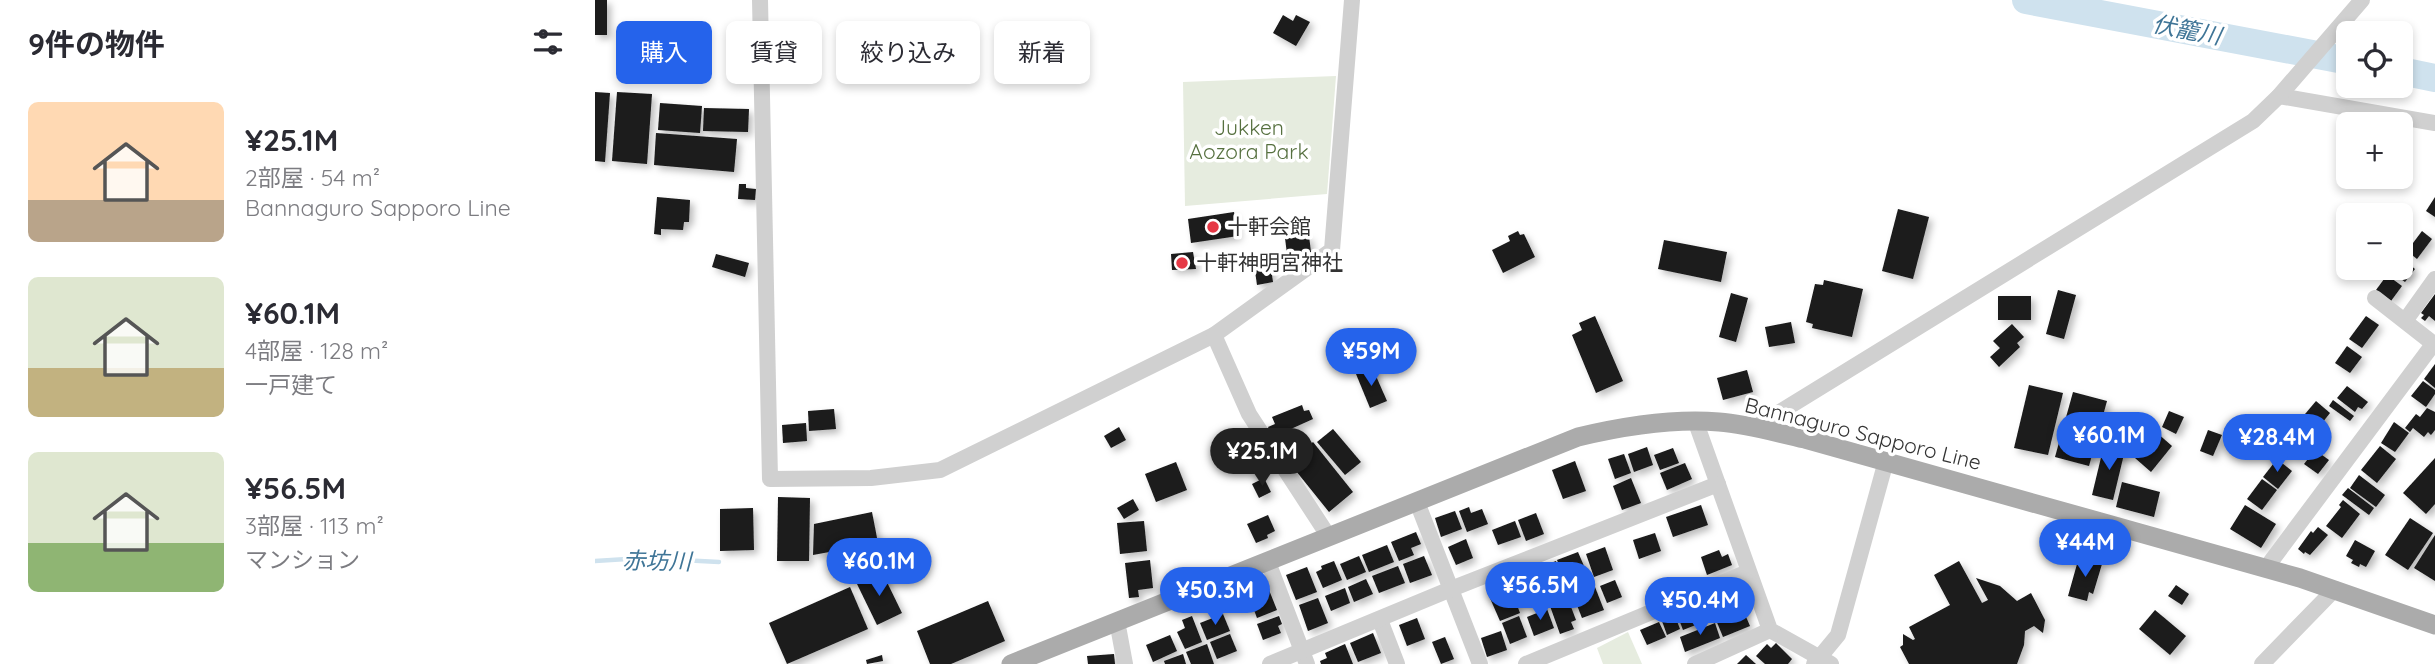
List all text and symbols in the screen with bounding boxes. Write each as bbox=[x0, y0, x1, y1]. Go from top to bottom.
water label: 伏籠川 bbox=[2150, 9, 2227, 51]
chip: 購入 bbox=[616, 21, 712, 84]
chip: 賃貸 bbox=[726, 21, 822, 84]
chip: 絞り込み bbox=[836, 21, 980, 84]
chip: 新着 bbox=[994, 21, 1090, 84]
map controls bbox=[2336, 21, 2413, 280]
button: locate bbox=[2336, 21, 2413, 98]
icon: filters bbox=[529, 23, 567, 61]
text: 9件の物件 bbox=[28, 25, 165, 63]
button: + bbox=[2336, 112, 2413, 189]
park label: Jukken Aozora Park bbox=[1189, 114, 1309, 164]
text: ¥25.1M bbox=[245, 121, 338, 159]
icon: home bbox=[84, 130, 168, 214]
text: 2部屋 · 54 m² bbox=[245, 163, 380, 192]
text: Bannaguro Sapporo Line bbox=[245, 193, 511, 222]
button: − bbox=[2336, 203, 2413, 280]
place label: 十軒会館 bbox=[1227, 213, 1311, 239]
marker: 十軒会館 bbox=[1205, 219, 1221, 235]
place label: 十軒神明宮神社 bbox=[1196, 249, 1343, 275]
marker: 十軒神明宮神社 bbox=[1174, 255, 1190, 271]
text: ¥60.1M bbox=[245, 294, 340, 332]
icon: home bbox=[84, 305, 168, 389]
pin: ¥59M bbox=[1330, 328, 1412, 388]
text: 4部屋 · 128 m² bbox=[245, 336, 388, 365]
text: ¥59M bbox=[1342, 336, 1400, 365]
text: 一戸建て bbox=[245, 370, 337, 399]
street label: Bannaguro Sapporo Line bbox=[1742, 391, 1984, 475]
pin: ¥60.1M bbox=[2052, 412, 2166, 472]
pin: ¥28.4M bbox=[2220, 414, 2334, 474]
text: ¥60.1M bbox=[2073, 420, 2145, 449]
text: ¥28.4M bbox=[2239, 422, 2315, 451]
pin: ¥25.1M bbox=[1205, 428, 1319, 488]
text: ¥25.1M bbox=[1226, 436, 1298, 465]
text: ¥56.5M bbox=[245, 469, 346, 507]
icon: home bbox=[84, 480, 168, 564]
text: 3部屋 · 113 m² bbox=[245, 511, 384, 540]
pin: ¥44M bbox=[2044, 520, 2126, 579]
text: ¥44M bbox=[2055, 527, 2115, 556]
pin: ¥60.1M bbox=[822, 538, 936, 598]
text: マンション bbox=[245, 545, 360, 574]
water label: 赤坊川 bbox=[622, 545, 695, 576]
text: ¥60.1M bbox=[843, 546, 915, 575]
pin: ¥56.5M bbox=[1483, 562, 1597, 622]
pin: ¥50.3M bbox=[1158, 568, 1272, 627]
text: ¥56.5M bbox=[1501, 570, 1579, 599]
text: ¥50.3M bbox=[1176, 575, 1254, 604]
pin: ¥50.4M bbox=[1643, 578, 1757, 637]
text: ¥50.4M bbox=[1661, 585, 1739, 614]

